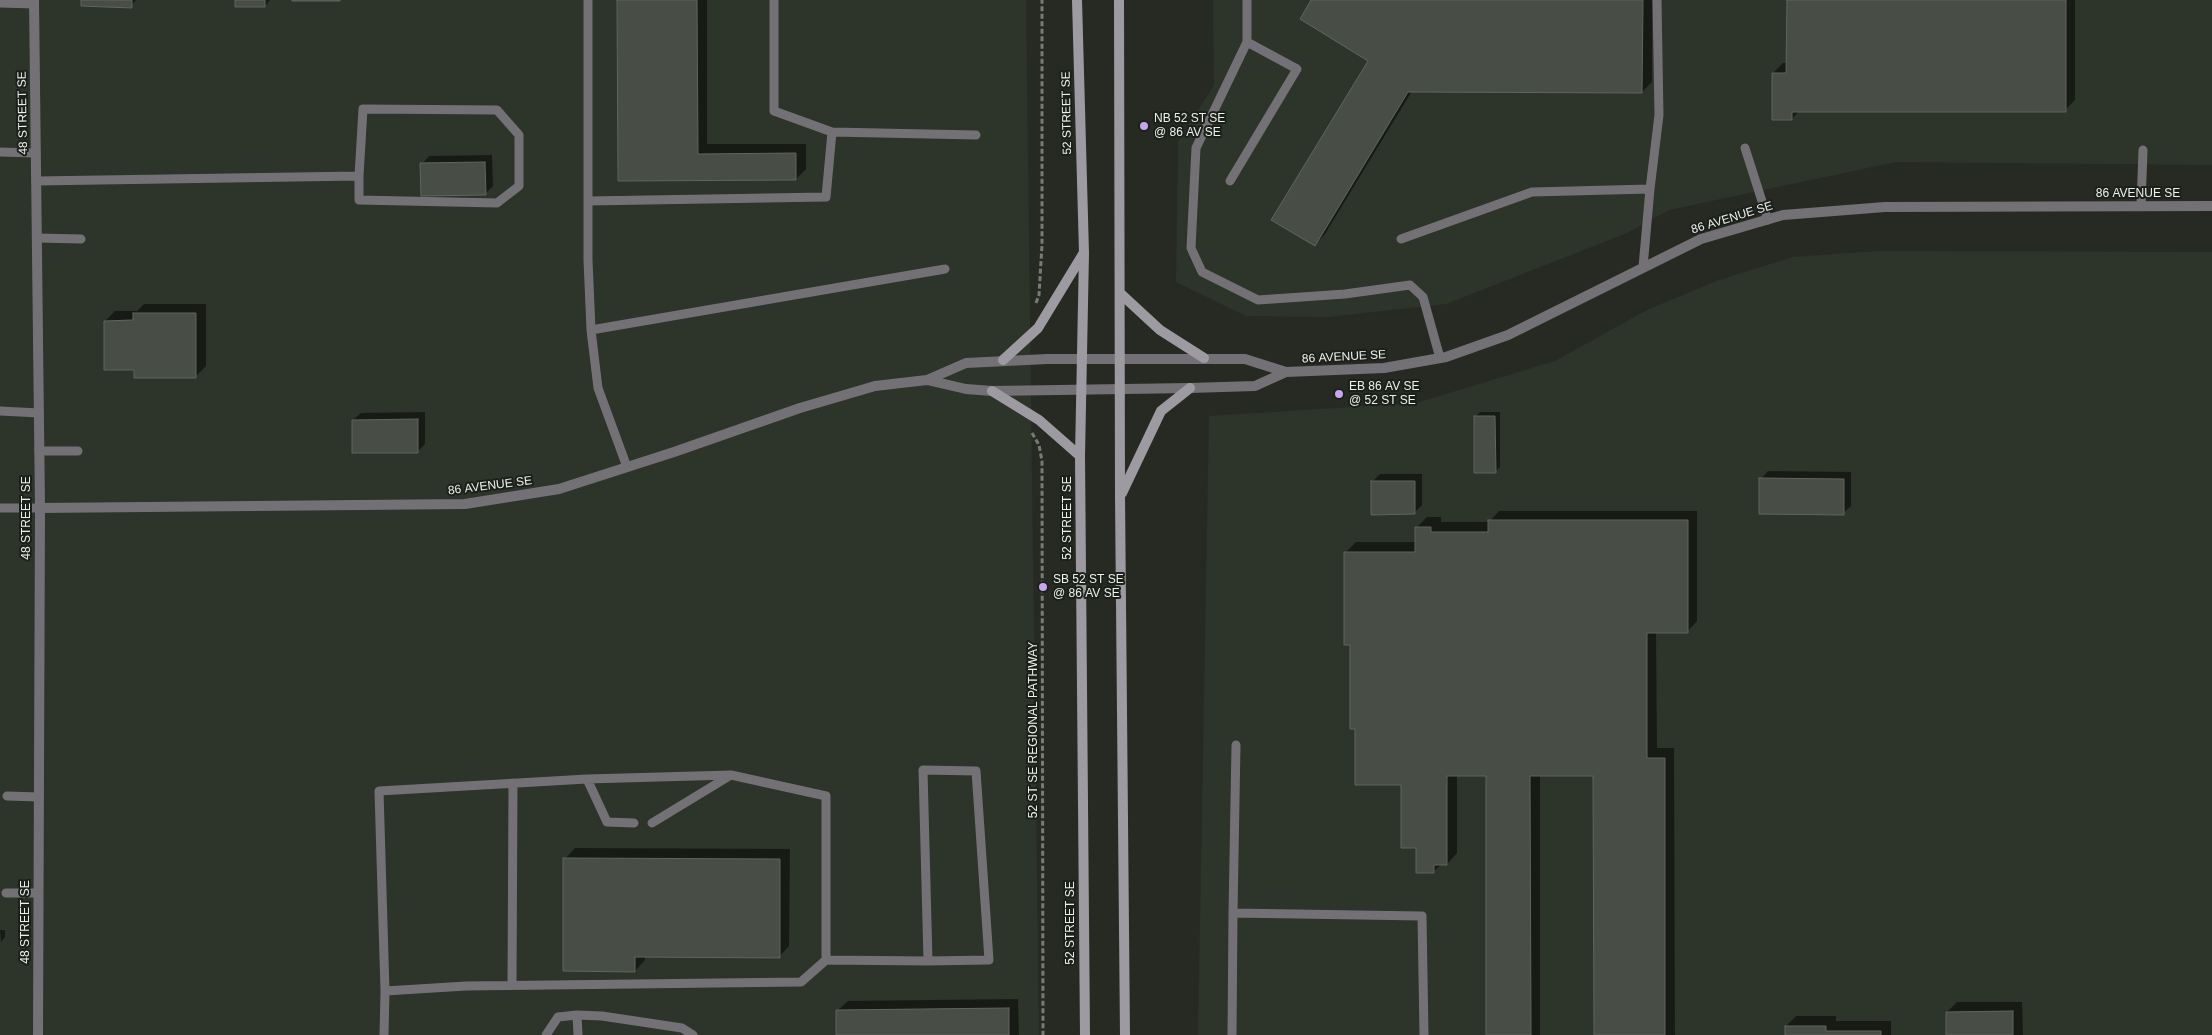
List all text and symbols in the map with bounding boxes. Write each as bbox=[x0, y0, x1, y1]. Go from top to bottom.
street label: 48 STREET SE bbox=[15, 71, 31, 155]
street label: 52 STREET SE bbox=[1059, 71, 1075, 155]
place label: NB 52 ST SE @ 86 AV SE bbox=[1154, 112, 1225, 140]
marker: NB 52 ST SE @ 86 AV SE bbox=[1138, 120, 1150, 132]
street label: 86 AVENUE SE bbox=[2096, 187, 2180, 201]
street label: 86 AVENUE SE bbox=[1690, 199, 1774, 237]
street label: 86 AVENUE SE bbox=[1301, 348, 1387, 366]
place label: EB 86 AV SE @ 52 ST SE bbox=[1349, 380, 1419, 408]
marker: EB 86 AV SE @ 52 ST SE bbox=[1333, 388, 1345, 400]
street label: 86 AVENUE SE bbox=[447, 474, 533, 498]
street label: 48 STREET SE bbox=[20, 476, 34, 560]
street label: 52 STREET SE bbox=[1061, 476, 1075, 560]
place label: SB 52 ST SE @ 86 AV SE bbox=[1053, 573, 1124, 601]
marker: SB 52 ST SE @ 86 AV SE bbox=[1037, 581, 1049, 593]
street label: 52 ST SE REGIONAL PATHWAY bbox=[1027, 642, 1041, 818]
street label: 48 STREET SE bbox=[19, 880, 33, 964]
street label: 52 STREET SE bbox=[1064, 881, 1078, 965]

